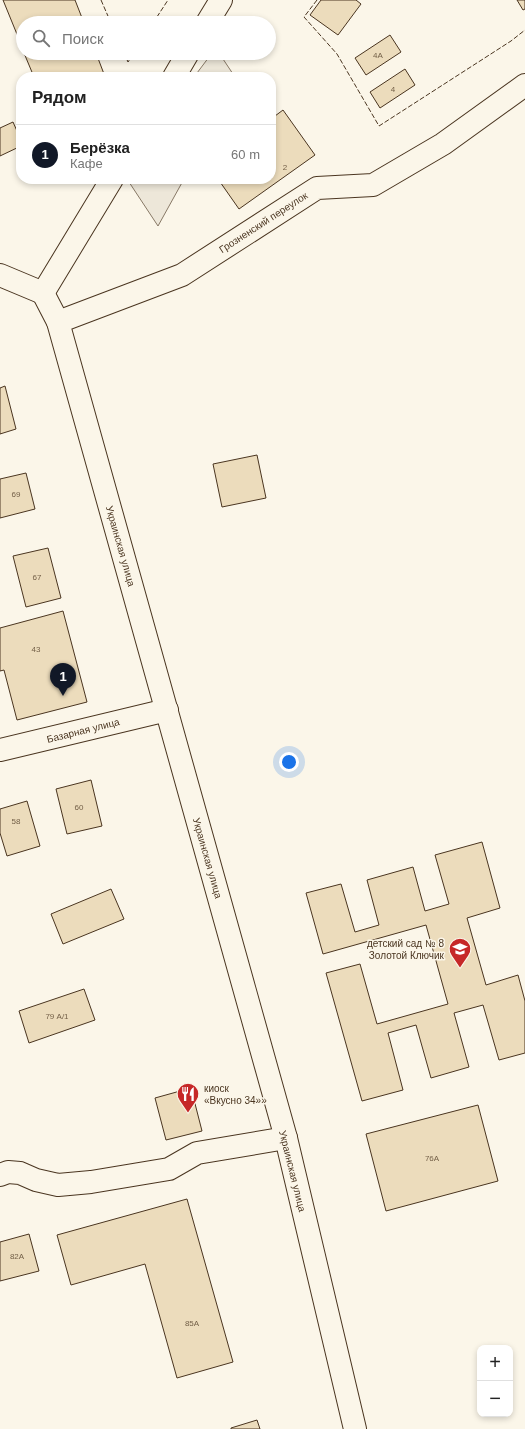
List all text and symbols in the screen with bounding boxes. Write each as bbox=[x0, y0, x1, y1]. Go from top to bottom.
search box bbox=[16, 16, 276, 60]
icon: search bbox=[30, 27, 52, 49]
text: Поиск bbox=[62, 30, 104, 47]
house number: 4А bbox=[373, 51, 384, 60]
house number: 4 bbox=[391, 85, 396, 94]
text: Рядом bbox=[32, 88, 87, 107]
text: Берёзка bbox=[70, 139, 130, 156]
text: 1 bbox=[41, 147, 49, 162]
text: 60 m bbox=[231, 147, 260, 162]
text: Кафе bbox=[70, 156, 103, 171]
house number: 2 bbox=[283, 163, 288, 172]
street label: Грозненский переулок bbox=[217, 189, 310, 255]
house number: 69 bbox=[12, 490, 21, 499]
street label: Украинская улица bbox=[104, 505, 137, 588]
house number: 67 bbox=[33, 573, 42, 582]
house number: 43 bbox=[32, 645, 41, 654]
pin: 1 bbox=[50, 663, 76, 696]
street label: Базарная улица bbox=[46, 716, 121, 745]
your location bbox=[279, 752, 299, 772]
house number: 60 bbox=[75, 803, 84, 812]
house number: 58 bbox=[12, 817, 21, 826]
street label: Украинская улица bbox=[191, 817, 224, 900]
school or university icon: детский сад № 8 Золотой Ключик bbox=[447, 936, 473, 969]
place label: детский сад № 8 Золотой Ключик bbox=[367, 938, 445, 961]
house number: 79 А/1 bbox=[45, 1012, 69, 1021]
restaurant icon: киоск «Вкусно 34»» bbox=[175, 1081, 201, 1114]
place label: киоск «Вкусно 34»» bbox=[204, 1083, 267, 1106]
street label: Украинская улица bbox=[277, 1129, 308, 1213]
house number: 76А bbox=[425, 1154, 440, 1163]
house number: 82А bbox=[10, 1252, 25, 1261]
house number: 85А bbox=[185, 1319, 200, 1328]
map controls bbox=[477, 1345, 513, 1417]
button: + bbox=[477, 1345, 513, 1381]
button: − bbox=[477, 1381, 513, 1417]

